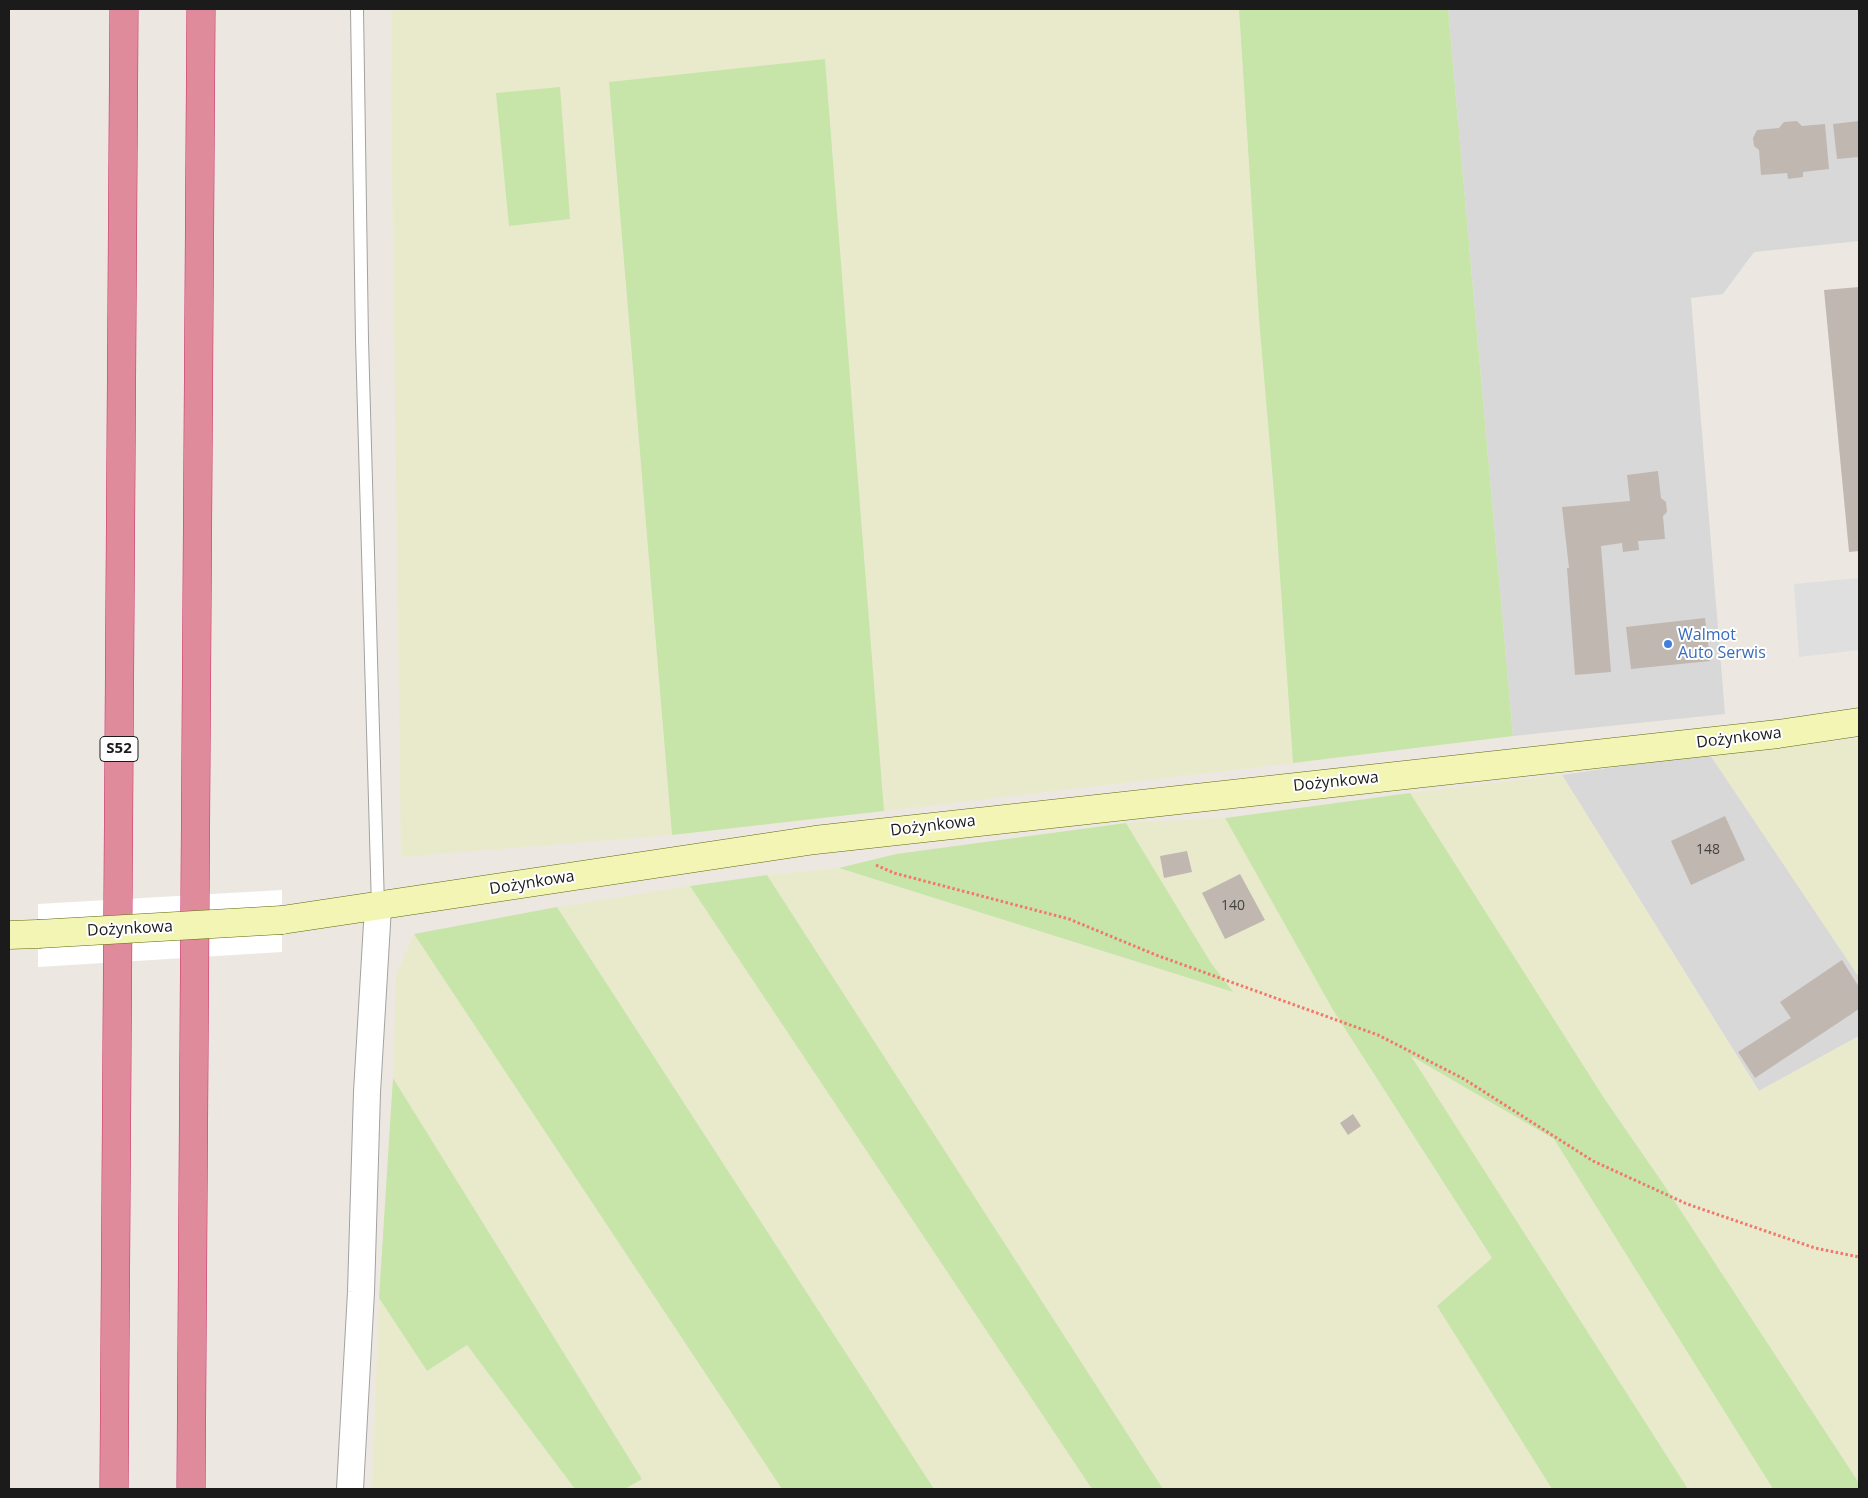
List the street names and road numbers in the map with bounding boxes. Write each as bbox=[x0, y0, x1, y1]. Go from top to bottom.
street label: Dożynkowa bbox=[1695, 723, 1783, 753]
road number: S52 bbox=[100, 736, 138, 762]
street label: Dożynkowa bbox=[1292, 768, 1380, 796]
street label: Dożynkowa bbox=[889, 811, 977, 841]
street label: Dożynkowa bbox=[488, 867, 576, 899]
street label: Dożynkowa bbox=[87, 917, 173, 941]

